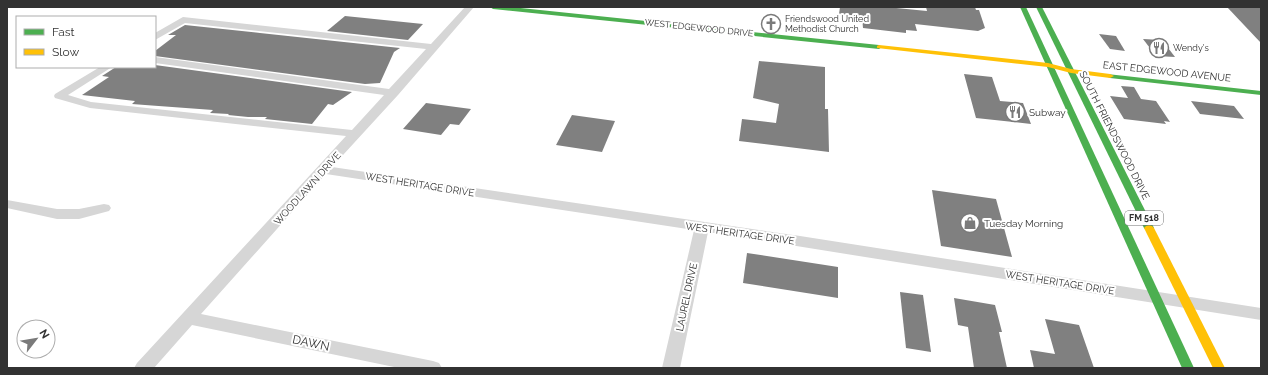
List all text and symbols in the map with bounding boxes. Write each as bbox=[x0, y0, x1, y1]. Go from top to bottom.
church icon: Friendswood United Methodist Church bbox=[760, 13, 782, 35]
place label: Friendswood United Methodist Church bbox=[785, 14, 869, 34]
legend bbox=[16, 16, 156, 68]
street label: WEST EDGEWOOD DRIVE bbox=[644, 17, 754, 39]
text: Fast bbox=[52, 25, 75, 39]
restaurant icon: Wendy's bbox=[1148, 37, 1170, 59]
place label: Wendy's bbox=[1173, 43, 1210, 53]
text: Slow bbox=[52, 45, 79, 59]
street label: EAST EDGEWOOD AVENUE bbox=[1102, 59, 1232, 84]
street label: SOUTH FRIENDSWOOD DRIVE bbox=[1077, 69, 1152, 201]
restaurant icon: Subway bbox=[1004, 101, 1026, 123]
place label: Subway bbox=[1029, 107, 1066, 118]
street label: WOODLAWN DRIVE bbox=[272, 150, 343, 227]
street label: WEST HERITAGE DRIVE bbox=[365, 170, 475, 199]
road number: FM 518 bbox=[1125, 211, 1163, 225]
shop icon: Tuesday Morning bbox=[959, 212, 981, 234]
place label: Tuesday Morning bbox=[984, 218, 1063, 229]
street label: WEST HERITAGE DRIVE bbox=[685, 220, 795, 247]
street label: LAUREL DRIVE bbox=[674, 262, 699, 332]
street label: WEST HERITAGE DRIVE bbox=[1005, 268, 1115, 297]
north arrow bbox=[16, 319, 56, 359]
text: N bbox=[36, 327, 52, 341]
street label: DAWN bbox=[291, 332, 331, 354]

